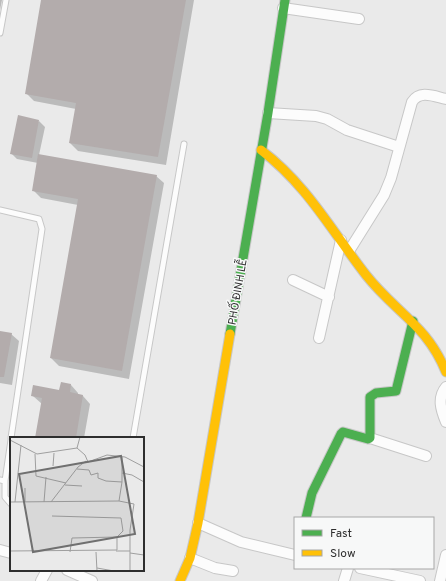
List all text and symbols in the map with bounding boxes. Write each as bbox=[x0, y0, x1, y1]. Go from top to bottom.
street label: PHỐ ĐINH LỄ bbox=[222, 258, 251, 326]
inset map bbox=[10, 437, 144, 571]
legend bbox=[294, 517, 434, 569]
text: Fast bbox=[330, 526, 352, 542]
text: Slow bbox=[330, 546, 356, 562]

